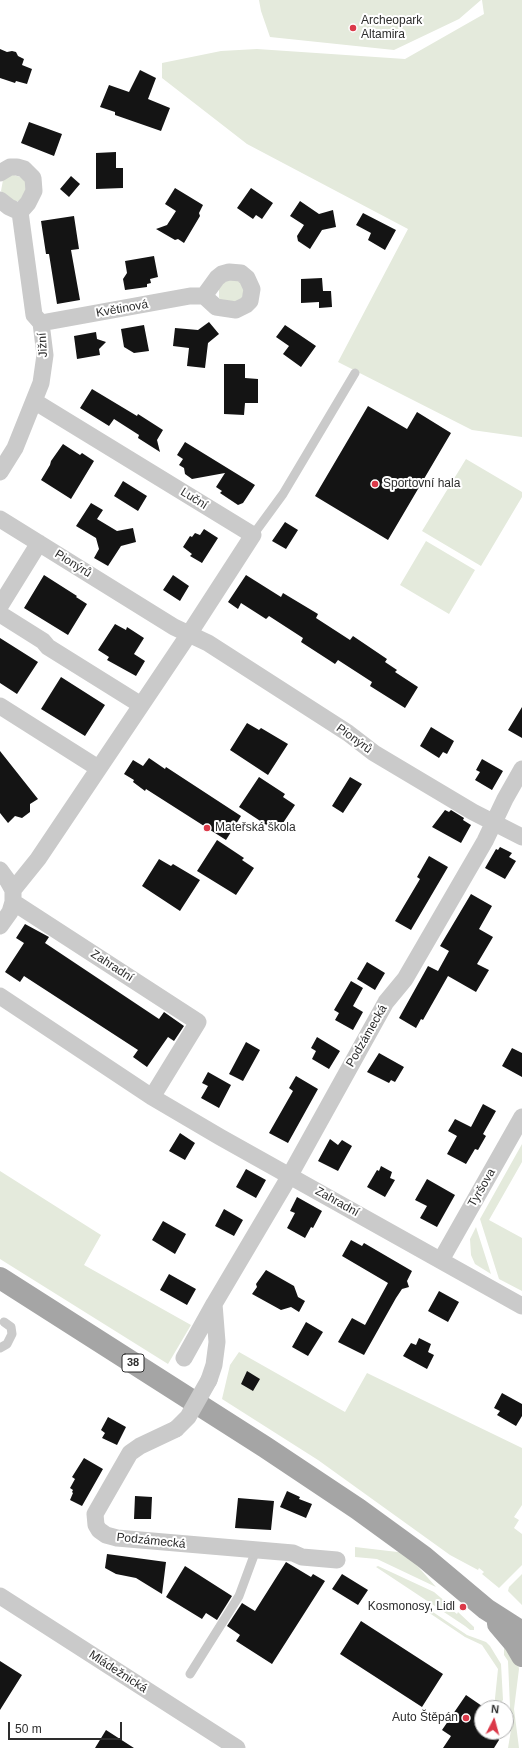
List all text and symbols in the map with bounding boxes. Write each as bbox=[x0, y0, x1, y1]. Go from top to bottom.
place label: Archeopark Altamira bbox=[361, 14, 422, 42]
marker: Archeopark Altamira bbox=[348, 23, 358, 33]
street label: Květinová bbox=[95, 297, 149, 321]
street label: Jižní bbox=[35, 332, 51, 358]
place label: Sportovní hala bbox=[383, 477, 460, 491]
marker: Sportovní hala bbox=[370, 479, 380, 489]
street label: Luční bbox=[178, 485, 210, 513]
street label: Pionýrů bbox=[52, 547, 94, 581]
street label: Pionýrů bbox=[333, 721, 375, 757]
place label: Mateřská škola bbox=[215, 821, 296, 835]
marker: Mateřská škola bbox=[202, 823, 212, 833]
street label: Zahradní bbox=[88, 947, 136, 985]
street label: Podzámecká bbox=[343, 1002, 391, 1070]
street label: Tyršova bbox=[465, 1166, 499, 1210]
street label: Zahradní bbox=[313, 1184, 361, 1220]
road number: 38 bbox=[122, 1354, 144, 1372]
street label: Podzámecká bbox=[116, 1530, 186, 1552]
place label: Kosmonosy, Lidl bbox=[368, 1600, 455, 1614]
marker: Kosmonosy, Lidl bbox=[458, 1602, 468, 1612]
street label: Mládežnická bbox=[86, 1648, 150, 1696]
north arrow bbox=[474, 1700, 514, 1740]
text: N bbox=[491, 1703, 500, 1715]
place label: Auto Štěpán bbox=[392, 1711, 458, 1725]
marker: Auto Štěpán bbox=[461, 1713, 471, 1723]
scale bar bbox=[10, 1714, 124, 1740]
text: 50 m bbox=[15, 1722, 42, 1736]

